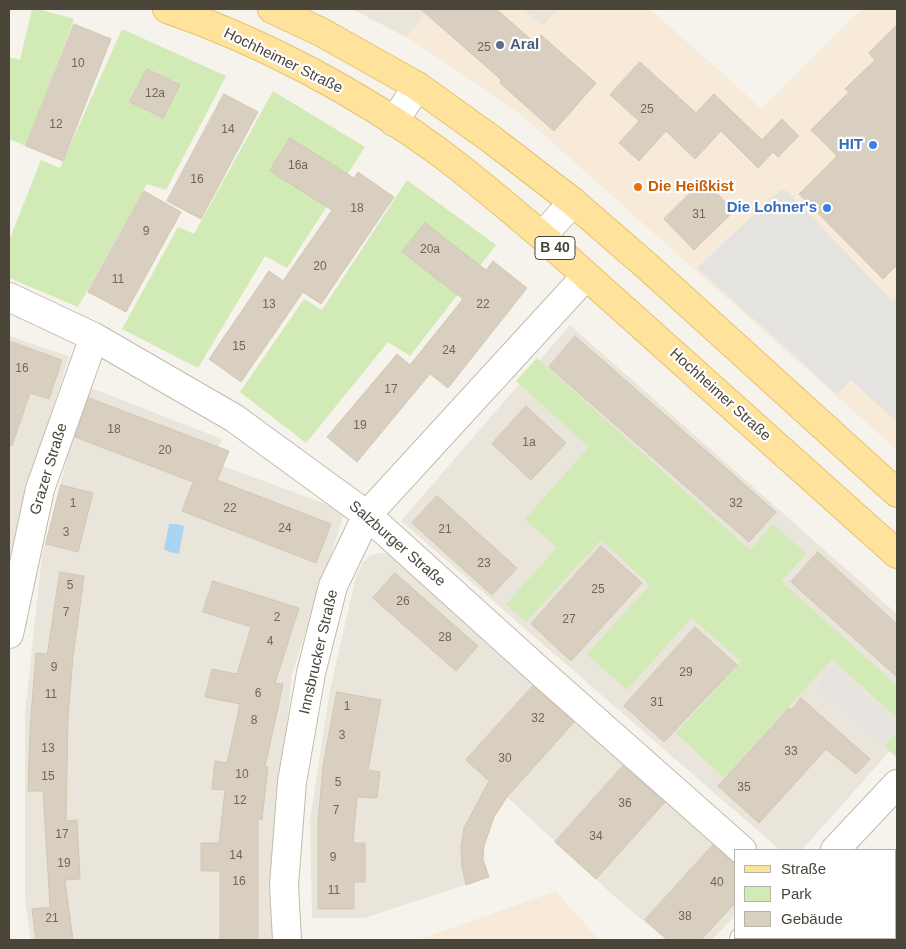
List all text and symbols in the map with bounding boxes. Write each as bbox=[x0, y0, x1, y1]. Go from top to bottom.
street label: Hochheimer Straße bbox=[221, 24, 345, 98]
place label: Aral bbox=[510, 36, 539, 54]
marker: Aral bbox=[494, 39, 506, 51]
house number: 25 bbox=[477, 41, 491, 55]
house number: 10 bbox=[71, 57, 85, 71]
house number: 12a bbox=[145, 87, 165, 101]
house number: 25 bbox=[640, 103, 654, 117]
house number: 12 bbox=[49, 118, 63, 132]
house number: 14 bbox=[221, 123, 235, 137]
place label: HIT bbox=[839, 136, 863, 154]
marker: HIT bbox=[867, 139, 879, 151]
house number: 16a bbox=[288, 159, 308, 173]
house number: 16 bbox=[190, 173, 204, 187]
place label: Die Heißkist bbox=[648, 178, 734, 196]
marker: Die Heißkist bbox=[632, 181, 644, 193]
place label: Die Lohner's bbox=[727, 199, 817, 217]
house number: 18 bbox=[350, 202, 364, 216]
marker: Die Lohner's bbox=[821, 202, 833, 214]
house number: 31 bbox=[692, 208, 706, 222]
house number: 9 bbox=[143, 225, 149, 239]
road number: B 40 bbox=[535, 237, 575, 260]
house number: 20a bbox=[420, 243, 440, 257]
house number: 20 bbox=[313, 260, 327, 274]
house number: 11 bbox=[112, 273, 124, 287]
house number: 13 bbox=[262, 298, 276, 312]
house number: 22 bbox=[476, 298, 490, 312]
house number: 15 bbox=[232, 340, 246, 354]
house number: 24 bbox=[442, 344, 456, 358]
street label: Hochheimer Straße bbox=[666, 345, 774, 445]
house number: 16 bbox=[15, 362, 29, 376]
house number: 17 bbox=[384, 383, 398, 397]
house number: 19 bbox=[353, 419, 367, 433]
street label: Grazer Straße bbox=[27, 421, 71, 517]
house number: 18 bbox=[107, 423, 121, 437]
house number: 1a bbox=[522, 436, 536, 450]
house number: 20 bbox=[158, 444, 172, 458]
house number: 1 bbox=[70, 497, 76, 511]
street label: Salzburger Straße bbox=[345, 497, 449, 591]
house number: 32 bbox=[729, 497, 743, 511]
house number: 22 bbox=[223, 502, 237, 516]
house number: 24 bbox=[278, 522, 292, 536]
house number: 21 bbox=[438, 523, 452, 537]
house number: 3 bbox=[63, 526, 69, 540]
house number: 23 bbox=[477, 557, 491, 571]
house number: 5 bbox=[67, 579, 73, 593]
house number: 25 bbox=[591, 583, 605, 597]
street label: Innsbrucker Straße bbox=[296, 588, 342, 716]
house number: 26 bbox=[396, 595, 410, 609]
house number: 7 bbox=[63, 606, 69, 620]
house number: 2 bbox=[274, 611, 280, 625]
house number: 27 bbox=[562, 613, 576, 627]
house number: 28 bbox=[438, 631, 452, 645]
house number: 4 bbox=[267, 635, 273, 649]
house number: 9 bbox=[51, 661, 57, 675]
house number: 29 bbox=[679, 666, 693, 680]
house number: 6 bbox=[255, 687, 261, 701]
house number: 11 bbox=[45, 688, 57, 702]
house number: 31 bbox=[650, 696, 664, 710]
house number: 1 bbox=[344, 700, 350, 714]
house number: 32 bbox=[531, 712, 545, 726]
house number: 8 bbox=[251, 714, 257, 728]
house number: 3 bbox=[339, 729, 345, 743]
house number: 13 bbox=[41, 742, 55, 756]
house number: 33 bbox=[784, 745, 798, 759]
house number: 30 bbox=[498, 752, 512, 766]
house number: 10 bbox=[235, 768, 249, 782]
house number: 15 bbox=[41, 770, 55, 784]
house number: 5 bbox=[335, 776, 341, 790]
house number: 35 bbox=[737, 781, 751, 795]
house number: 12 bbox=[233, 794, 247, 808]
house number: 36 bbox=[618, 797, 632, 811]
house number: 7 bbox=[333, 804, 339, 818]
house number: 17 bbox=[55, 828, 69, 842]
house number: 34 bbox=[589, 830, 603, 844]
house number: 14 bbox=[229, 849, 243, 863]
legend bbox=[734, 849, 896, 939]
house number: 9 bbox=[330, 851, 336, 865]
house number: 19 bbox=[57, 857, 71, 871]
text: Straße bbox=[781, 860, 826, 877]
house number: 16 bbox=[232, 875, 246, 889]
house number: 40 bbox=[710, 876, 724, 890]
house number: 11 bbox=[328, 884, 340, 898]
text: Park bbox=[781, 885, 812, 902]
house number: 38 bbox=[678, 910, 692, 924]
text: Gebäude bbox=[781, 910, 843, 927]
house number: 21 bbox=[45, 912, 59, 926]

